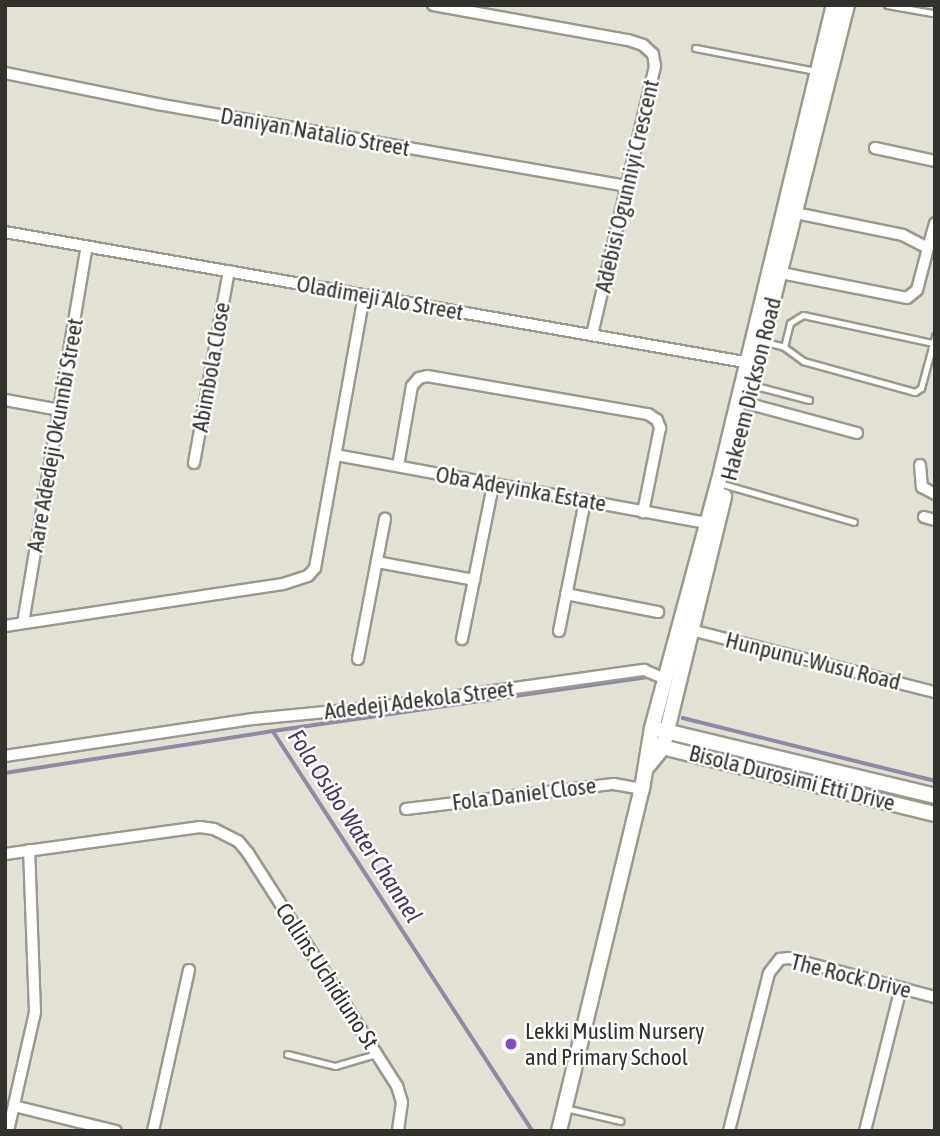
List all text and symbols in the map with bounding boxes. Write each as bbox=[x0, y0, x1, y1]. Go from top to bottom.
street label: Adebisi Ogunniyi Crescent bbox=[589, 77, 665, 295]
street label: Daniyan Natalio Street bbox=[218, 102, 412, 162]
street label: Oladimeji Alo Street bbox=[295, 270, 465, 326]
street label: Hakeem Dickson Road bbox=[715, 294, 787, 484]
street label: Abimbola Close bbox=[186, 300, 236, 434]
street label: Aare Adedeji Okunnbi Street bbox=[21, 316, 89, 554]
street label: Oba Adeyinka Estate bbox=[434, 460, 608, 518]
street label: Hunpunu-Wusu Road bbox=[723, 626, 903, 696]
street label: Adedeji Adekola Street bbox=[322, 675, 516, 725]
water label: Fola Osibo Water Channel bbox=[282, 724, 428, 928]
street label: Bisola Durosimi Etti Drive bbox=[686, 739, 898, 817]
street label: Fola Daniel Close bbox=[450, 771, 598, 817]
street label: Collins Uchidiuno St bbox=[270, 898, 384, 1054]
street label: The Rock Drive bbox=[788, 948, 914, 1004]
place label: Lekki Muslim Nursery and Primary School bbox=[525, 1017, 704, 1071]
marker: Lekki Muslim Nursery and Primary School bbox=[503, 1036, 519, 1052]

